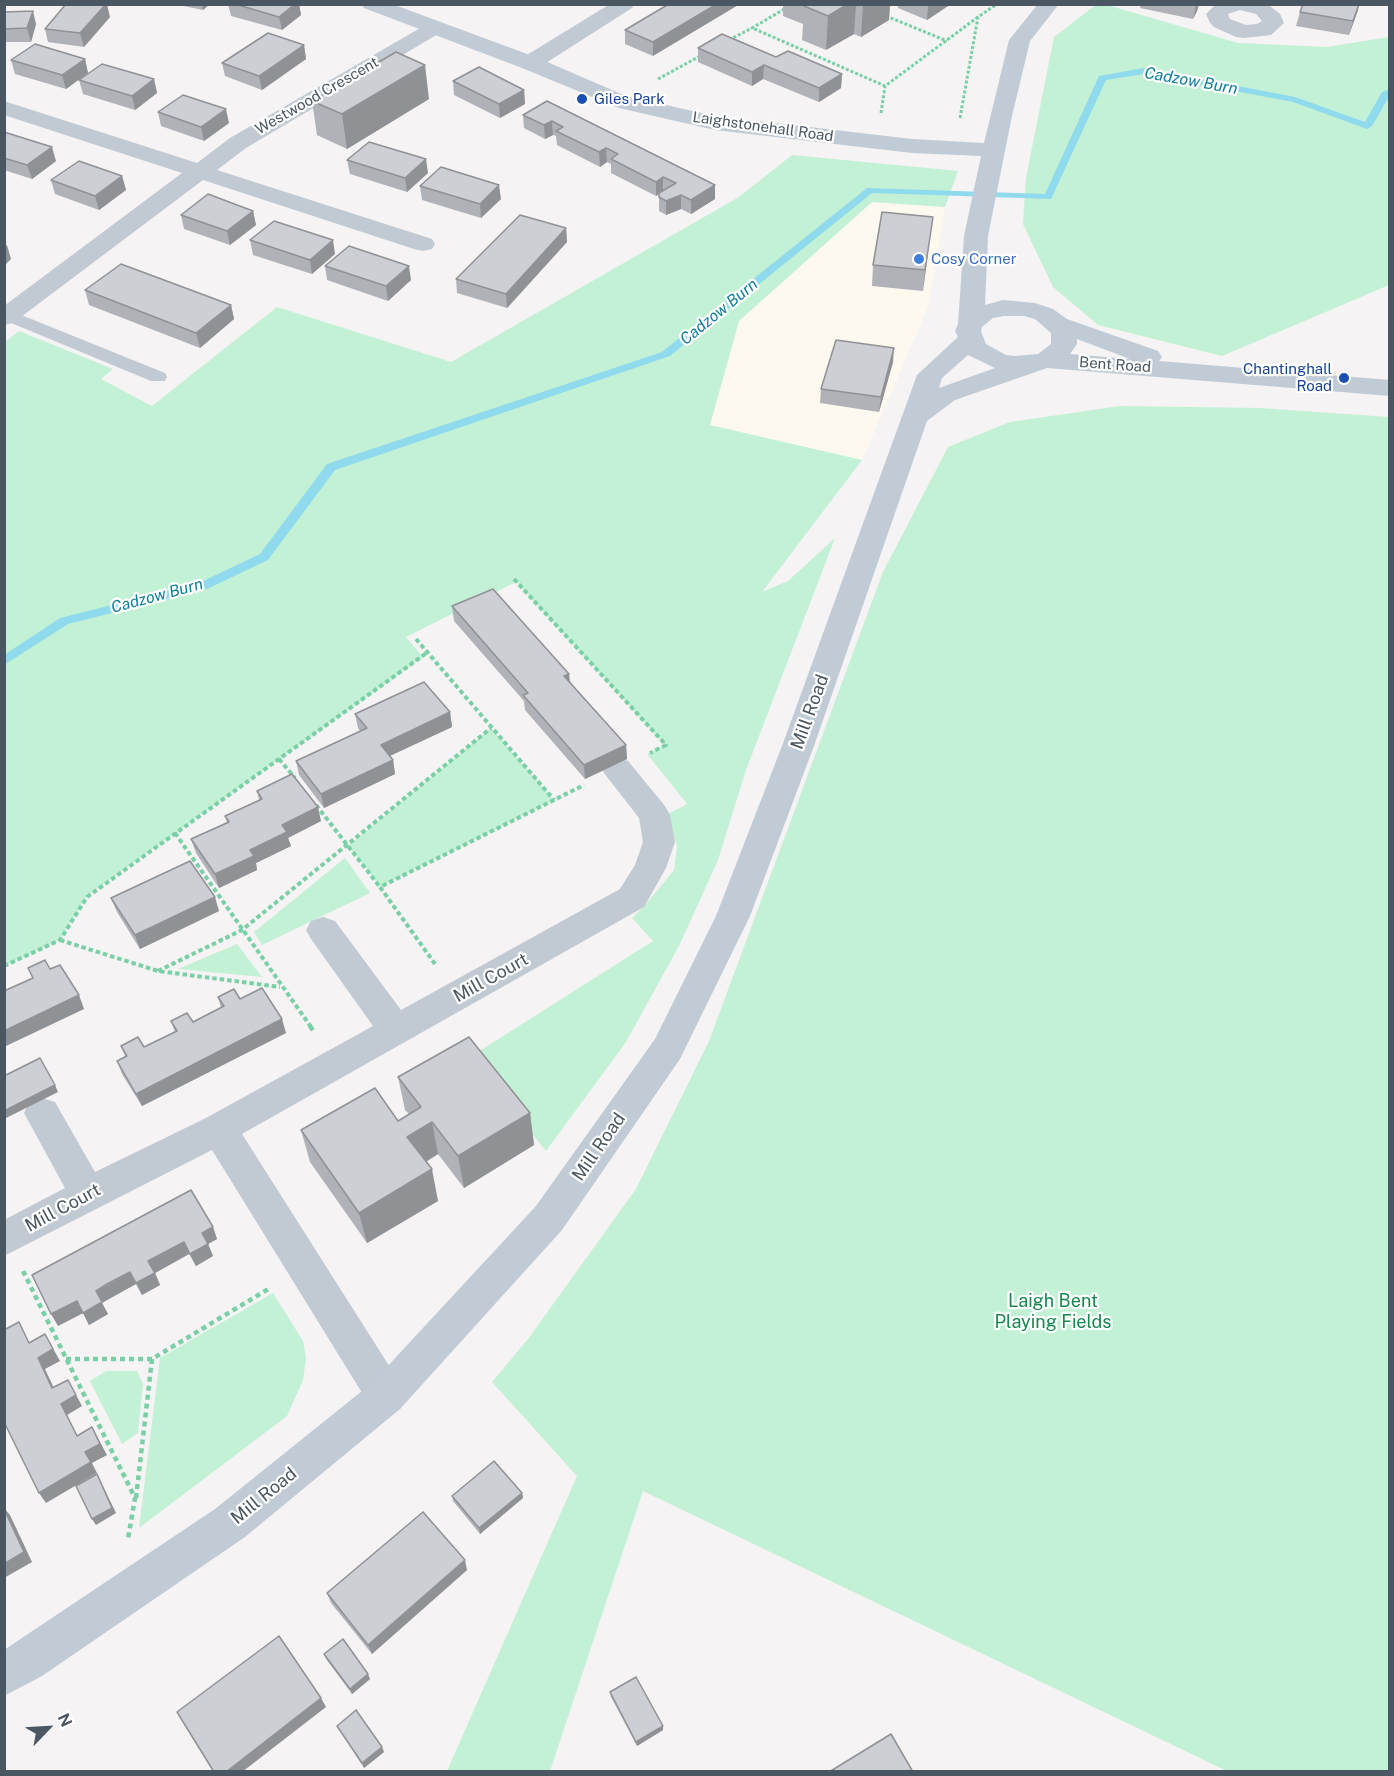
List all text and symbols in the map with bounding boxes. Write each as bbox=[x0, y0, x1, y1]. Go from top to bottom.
street label: Westwood Crescent bbox=[252, 53, 382, 139]
water label: Cadzow Burn bbox=[1143, 63, 1239, 99]
place label: Giles Park bbox=[594, 90, 665, 108]
marker: Giles Park bbox=[575, 92, 589, 106]
street label: Laighstonehall Road bbox=[691, 108, 835, 146]
place label: Cosy Corner bbox=[931, 250, 1017, 268]
marker: Cosy Corner bbox=[912, 252, 926, 266]
water label: Cadzow Burn bbox=[676, 275, 762, 349]
street label: Bent Road bbox=[1078, 354, 1152, 376]
place label: Chantinghall Road bbox=[1243, 360, 1332, 395]
marker: Chantinghall Road bbox=[1337, 371, 1351, 385]
water label: Cadzow Burn bbox=[109, 575, 205, 617]
street label: Mill Road bbox=[786, 672, 834, 752]
street label: Mill Court bbox=[450, 949, 532, 1007]
street label: Mill Road bbox=[568, 1109, 630, 1185]
street label: Mill Court bbox=[22, 1179, 104, 1237]
park label: Laigh Bent Playing Fields bbox=[995, 1290, 1111, 1332]
street label: Mill Road bbox=[227, 1463, 301, 1529]
north arrow bbox=[18, 1698, 78, 1758]
text: N bbox=[54, 1710, 76, 1730]

